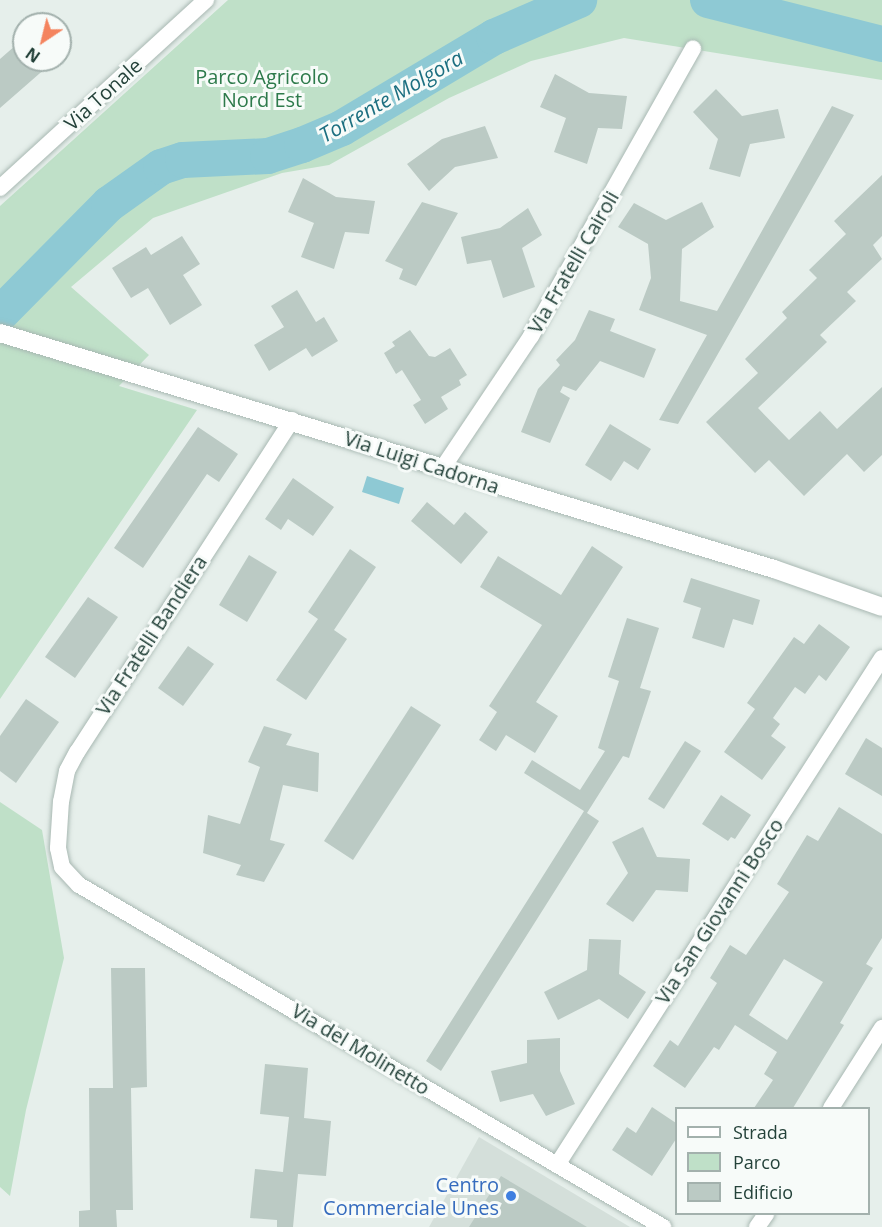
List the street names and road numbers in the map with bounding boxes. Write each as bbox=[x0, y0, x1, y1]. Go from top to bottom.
street label: Via Tonale bbox=[59, 53, 147, 135]
street label: Via Fratelli Cairoli bbox=[522, 186, 624, 338]
street label: Via Luigi Cadorna bbox=[341, 426, 503, 498]
street label: Via Fratelli Bandiera bbox=[90, 551, 212, 719]
street label: Via San Giovanni Bosco bbox=[650, 814, 788, 1008]
street label: Via del Molinetto bbox=[288, 998, 434, 1100]

